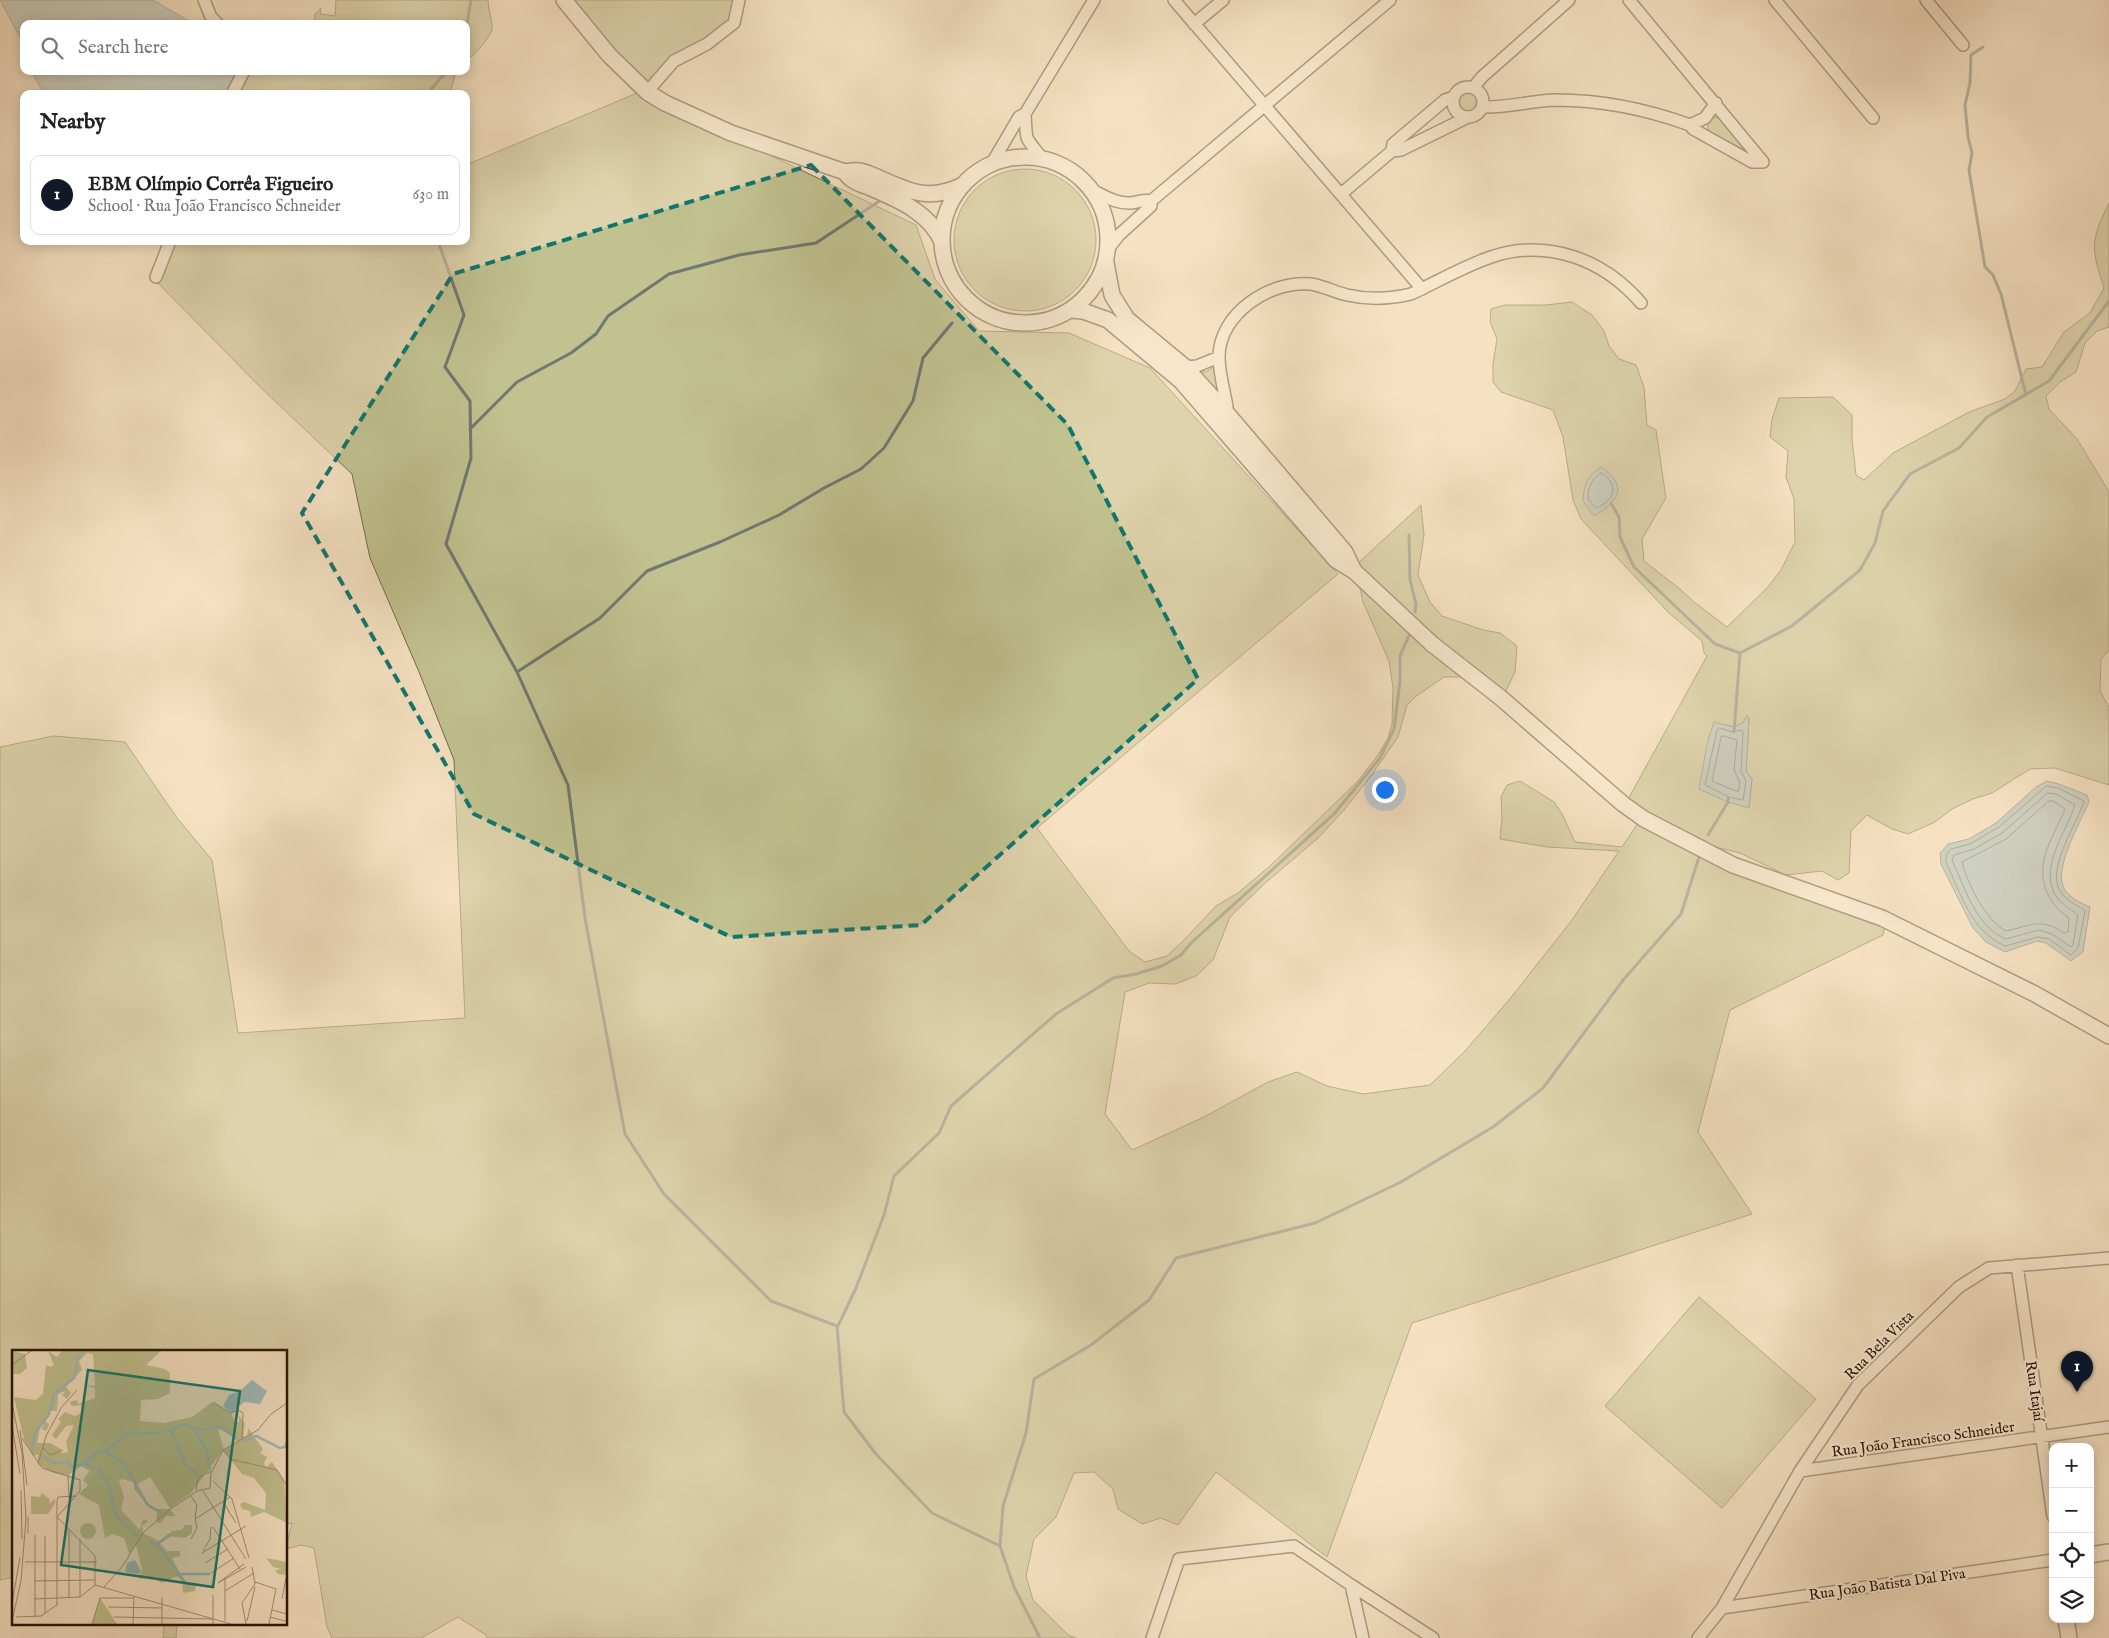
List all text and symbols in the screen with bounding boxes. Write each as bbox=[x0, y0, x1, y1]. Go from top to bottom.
search box bbox=[20, 20, 470, 75]
icon: search bbox=[38, 34, 66, 62]
text: Search here bbox=[78, 36, 169, 60]
text: Nearby bbox=[40, 109, 105, 136]
text: EBM Olímpio Corrêa Figueiro bbox=[88, 173, 333, 197]
text: 1 bbox=[54, 185, 60, 205]
text: 630 m bbox=[413, 185, 449, 205]
text: School · Rua João Francisco Schneider bbox=[88, 197, 341, 217]
your location bbox=[1372, 777, 1398, 803]
street label: Rua Bela Vista bbox=[1841, 1306, 1918, 1384]
inset map bbox=[12, 1350, 288, 1626]
pin: 1 bbox=[2061, 1351, 2093, 1392]
street label: Rua Itajaí bbox=[2021, 1360, 2048, 1424]
street label: Rua João Francisco Schneider bbox=[1830, 1417, 2016, 1462]
map controls bbox=[2049, 1443, 2094, 1623]
button: + bbox=[2049, 1443, 2094, 1488]
button: − bbox=[2049, 1488, 2094, 1533]
button: locate bbox=[2049, 1533, 2094, 1578]
street label: Rua João Batista Dal Piva bbox=[1808, 1564, 1967, 1605]
button: layers bbox=[2049, 1578, 2094, 1623]

